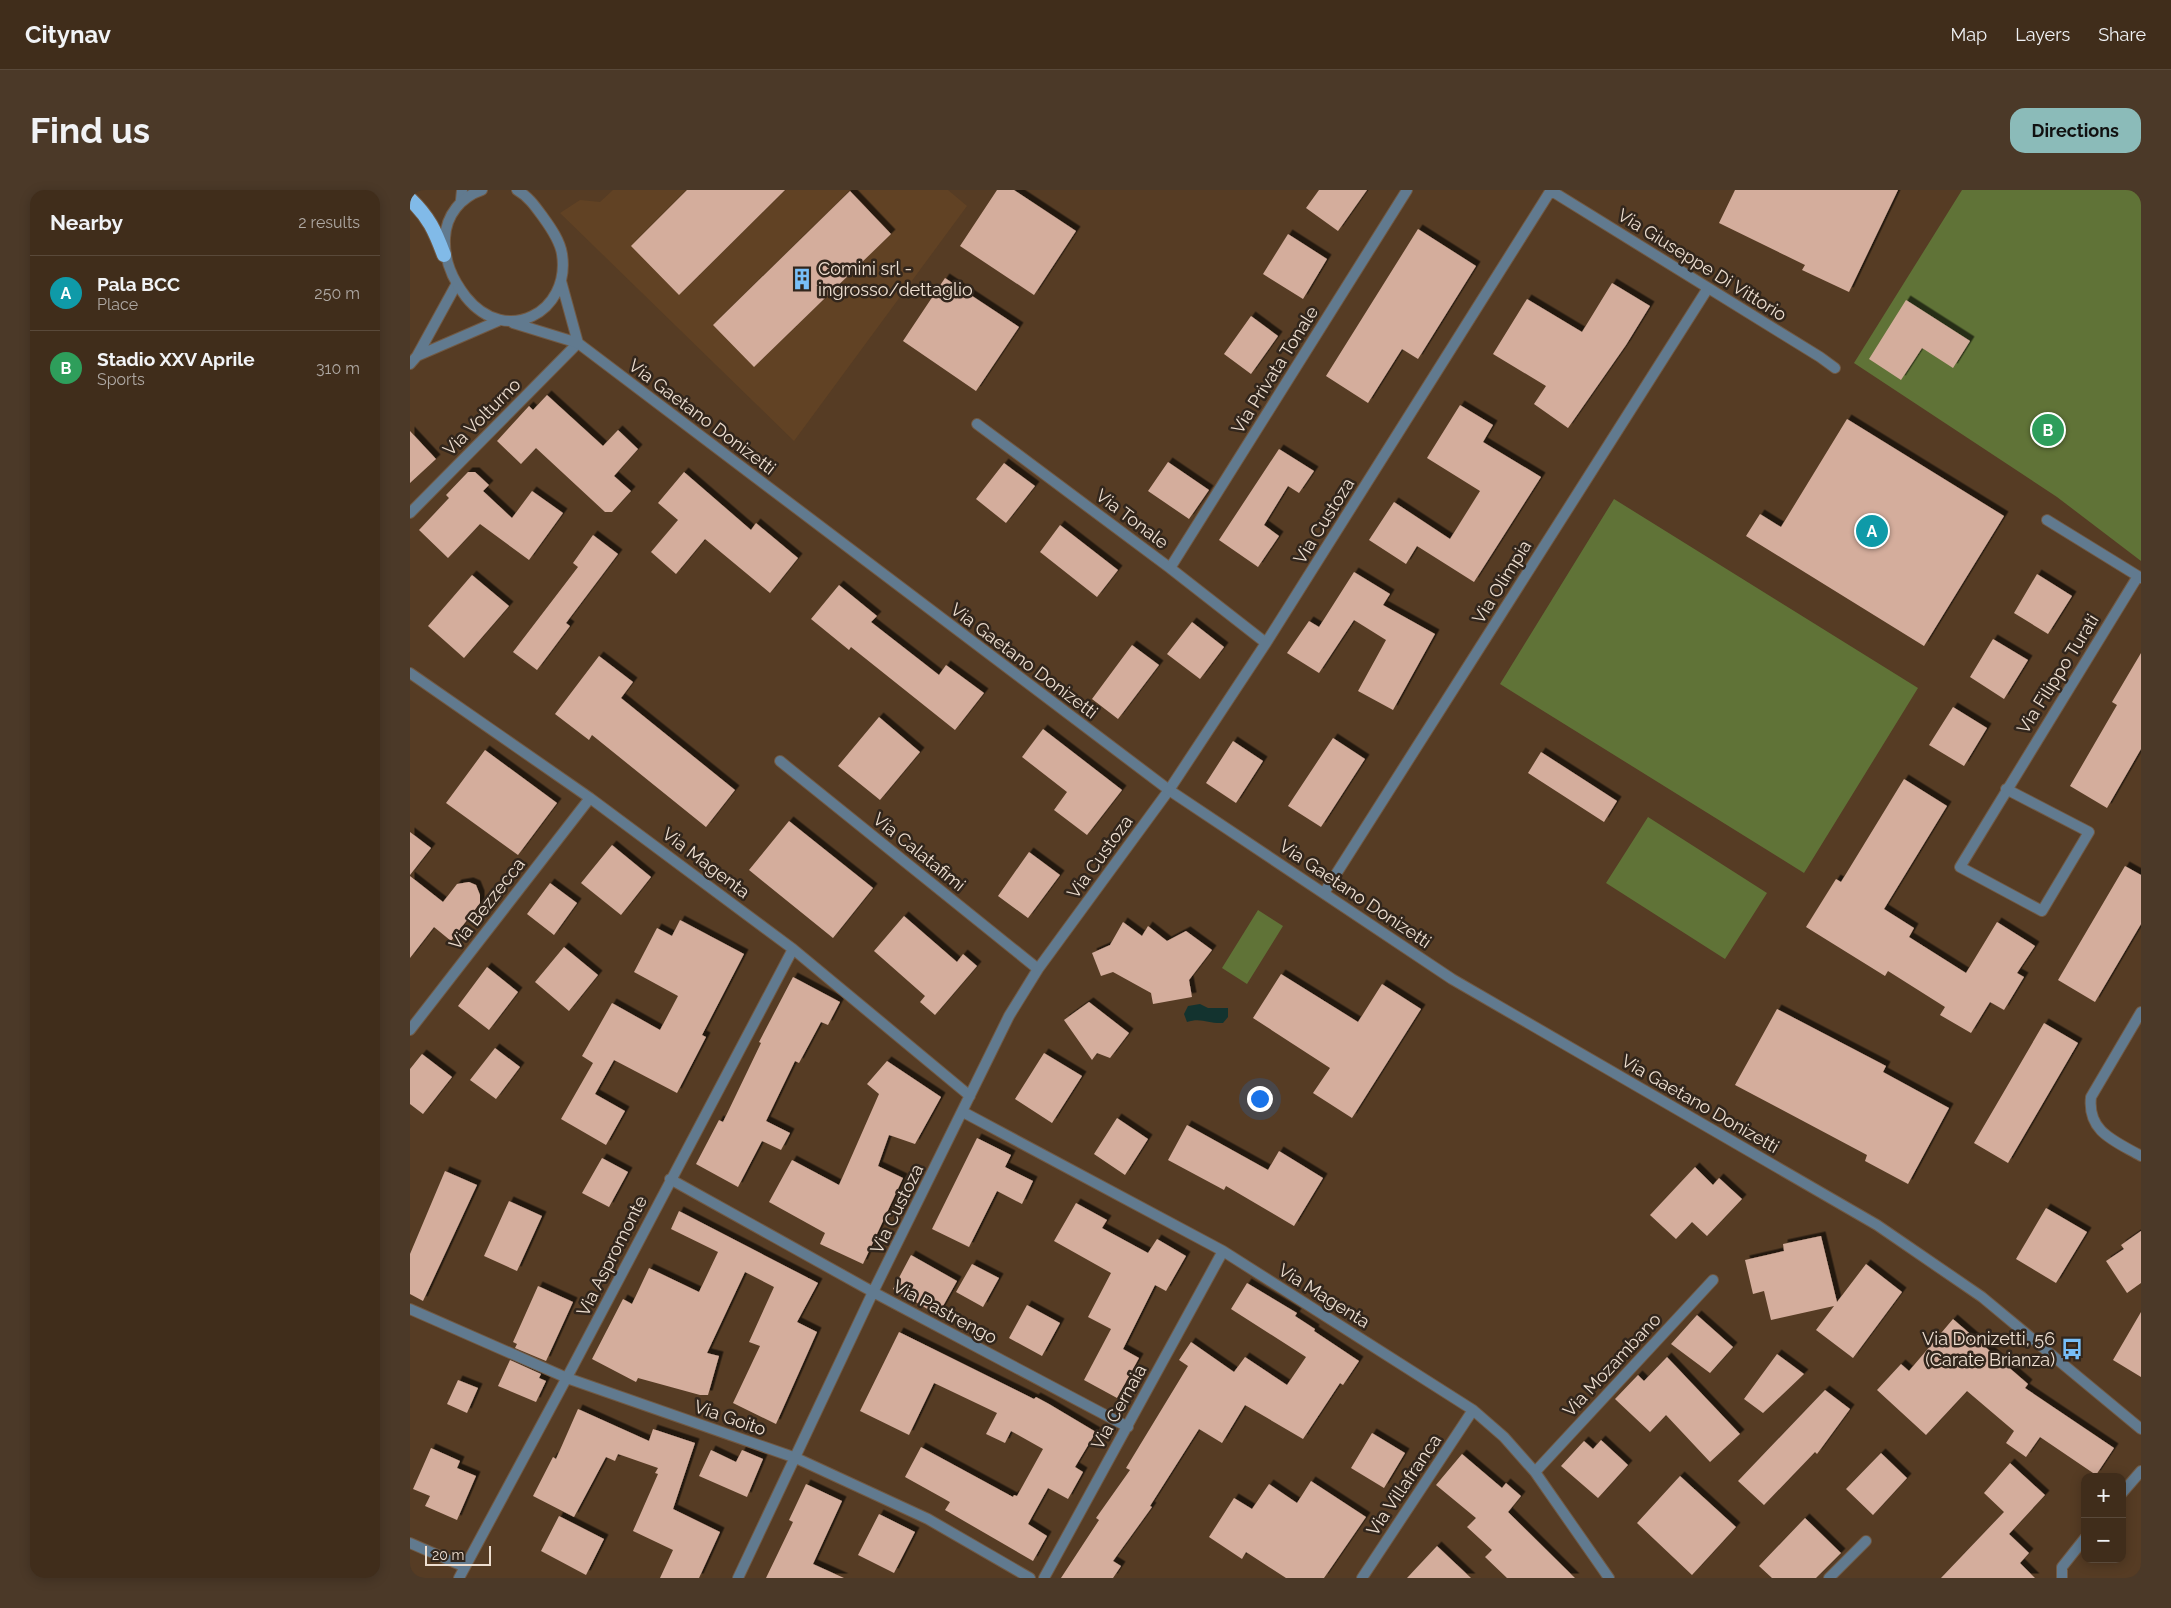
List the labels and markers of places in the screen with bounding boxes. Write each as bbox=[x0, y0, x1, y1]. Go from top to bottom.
place label: Comini srl - ingrosso/dettaglio bbox=[818, 258, 973, 300]
building icon: Comini srl - ingrosso/dettaglio bbox=[789, 266, 815, 292]
pin: B bbox=[2032, 411, 2064, 449]
pin: A bbox=[1856, 512, 1888, 550]
place label: Via Donizetti, 56 (Carate Brianza) bbox=[1922, 1328, 2055, 1370]
bus stop icon: Via Donizetti, 56 (Carate Brianza) bbox=[2059, 1336, 2085, 1362]

